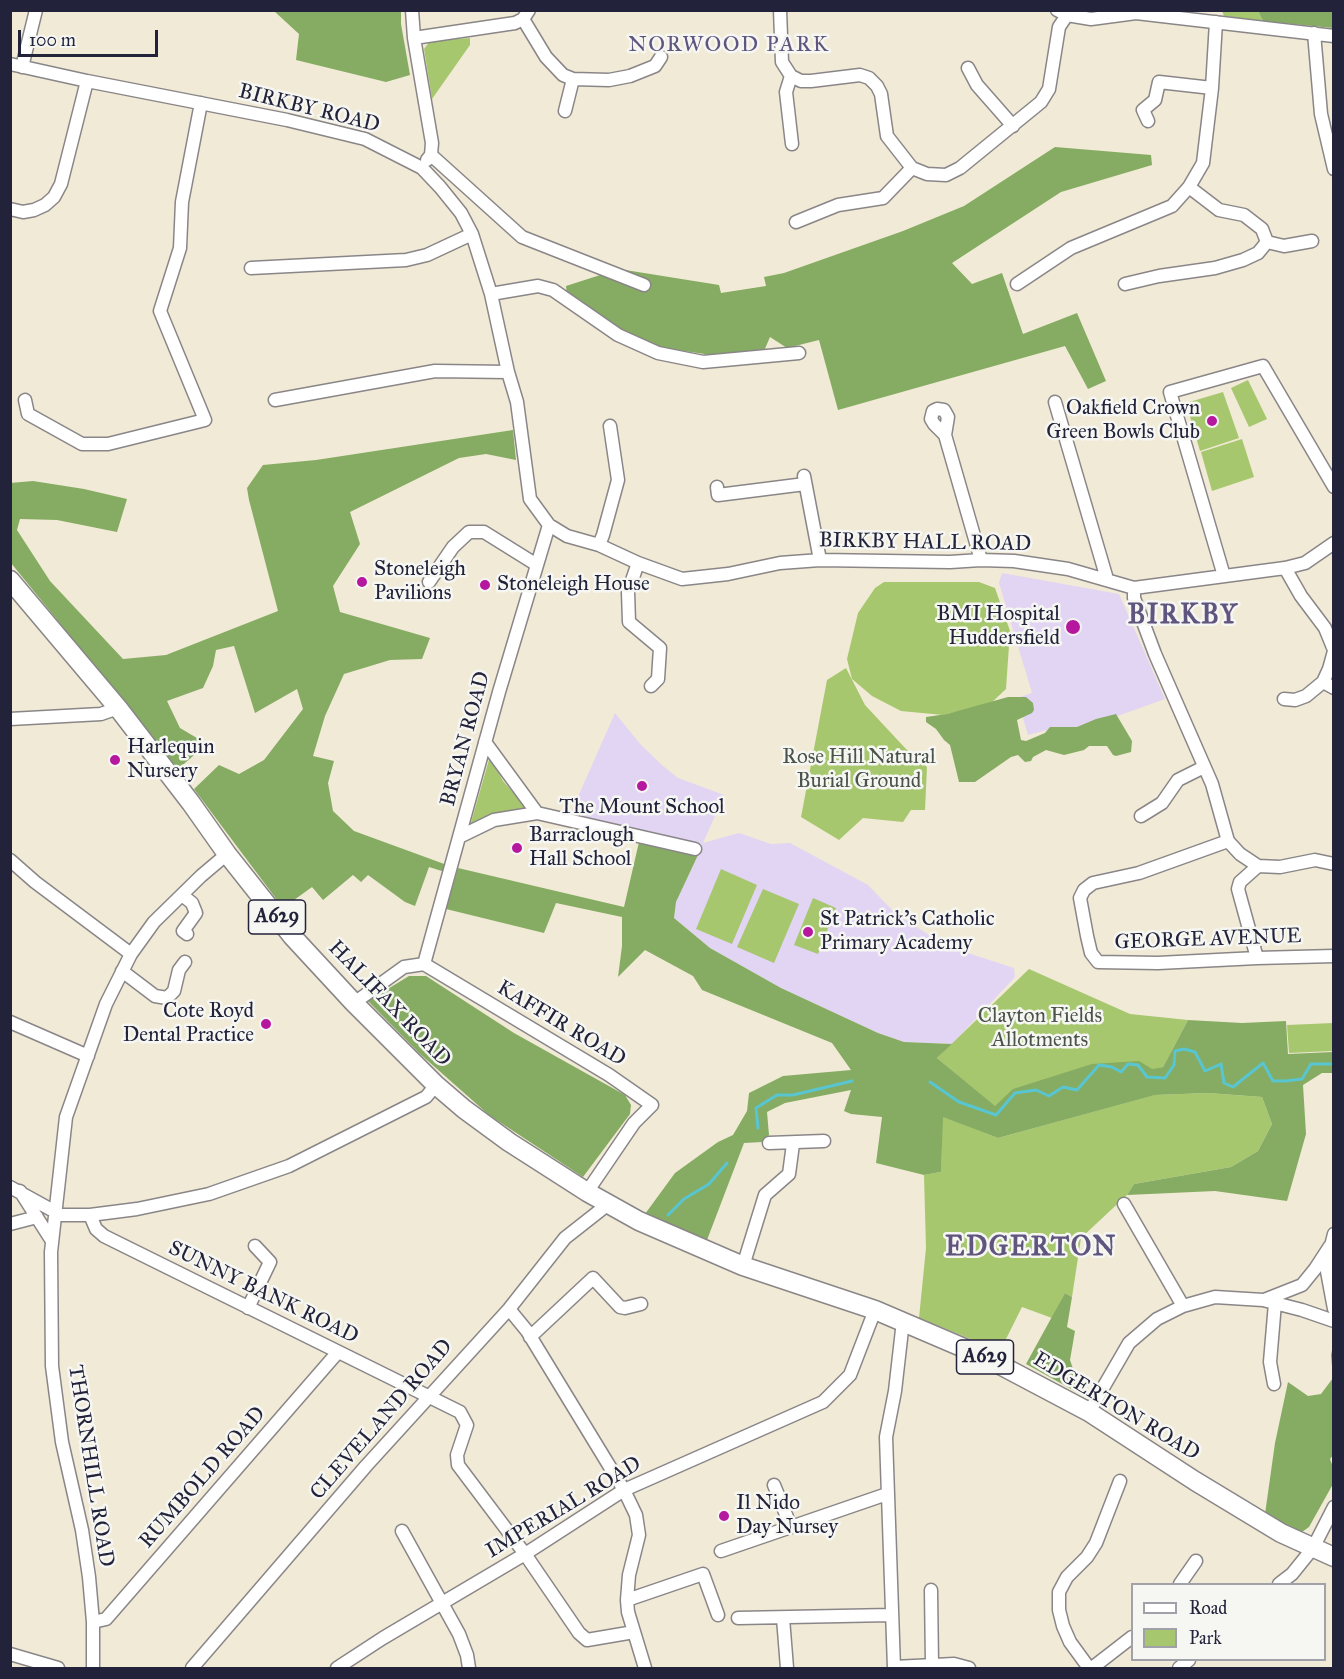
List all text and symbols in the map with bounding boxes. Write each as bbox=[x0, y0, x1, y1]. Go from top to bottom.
scale bar bbox=[21, 18, 160, 56]
text: 100 m bbox=[29, 29, 76, 51]
district label: NORWOOD PARK bbox=[628, 33, 830, 59]
street label: BIRKBY ROAD bbox=[236, 79, 382, 139]
place label: Oakfield Crown Green Bowls Club bbox=[1046, 396, 1200, 446]
marker: Oakfield Crown Green Bowls Club bbox=[1205, 414, 1219, 428]
street label: BIRKBY HALL ROAD bbox=[819, 529, 1031, 557]
place label: Stoneleigh Pavilions bbox=[374, 557, 466, 607]
place label: Stoneleigh House bbox=[497, 572, 650, 598]
marker: Stoneleigh Pavilions bbox=[355, 575, 369, 589]
marker: Stoneleigh House bbox=[478, 578, 492, 592]
district label: BIRKBY bbox=[1127, 600, 1239, 632]
place label: BMI Hospital Huddersfield bbox=[937, 602, 1060, 652]
marker: BMI Hospital Huddersfield bbox=[1064, 618, 1082, 636]
street label: BRYAN ROAD bbox=[436, 669, 496, 809]
place label: Harlequin Nursery bbox=[127, 735, 215, 785]
park label: Rose Hill Natural Burial Ground bbox=[782, 745, 936, 795]
marker: Harlequin Nursery bbox=[108, 753, 122, 767]
marker: The Mount School bbox=[635, 779, 649, 793]
place label: The Mount School bbox=[559, 795, 725, 821]
place label: Barraclough Hall School bbox=[529, 823, 634, 873]
marker: Barraclough Hall School bbox=[510, 841, 524, 855]
road number: A629 bbox=[248, 900, 306, 934]
place label: St Patrick's Catholic Primary Academy bbox=[820, 907, 994, 957]
street label: GEORGE AVENUE bbox=[1114, 924, 1302, 956]
marker: St Patrick's Catholic Primary Academy bbox=[801, 925, 815, 939]
street label: HALIFAX ROAD bbox=[323, 936, 455, 1072]
street label: KAFFIR ROAD bbox=[492, 976, 630, 1072]
place label: Cote Royd Dental Practice bbox=[123, 999, 254, 1049]
park label: Clayton Fields Allotments bbox=[978, 1004, 1102, 1054]
marker: Cote Royd Dental Practice bbox=[259, 1017, 273, 1031]
district label: EDGERTON bbox=[945, 1232, 1117, 1264]
street label: SUNNY BANK ROAD bbox=[164, 1236, 362, 1350]
street label: CLEVELAND ROAD bbox=[305, 1335, 459, 1505]
road number: A629 bbox=[956, 1340, 1014, 1374]
street label: EDGERTON ROAD bbox=[1028, 1347, 1204, 1467]
street label: THORNHILL ROAD bbox=[62, 1363, 118, 1569]
street label: RUMBOLD ROAD bbox=[135, 1402, 271, 1554]
street label: IMPERIAL ROAD bbox=[482, 1452, 646, 1564]
place label: Il Nido Day Nursey bbox=[736, 1491, 838, 1541]
marker: Il Nido Day Nursey bbox=[717, 1509, 731, 1523]
legend bbox=[1131, 1583, 1326, 1661]
text: Road bbox=[1189, 1597, 1227, 1619]
text: Park bbox=[1189, 1627, 1222, 1649]

